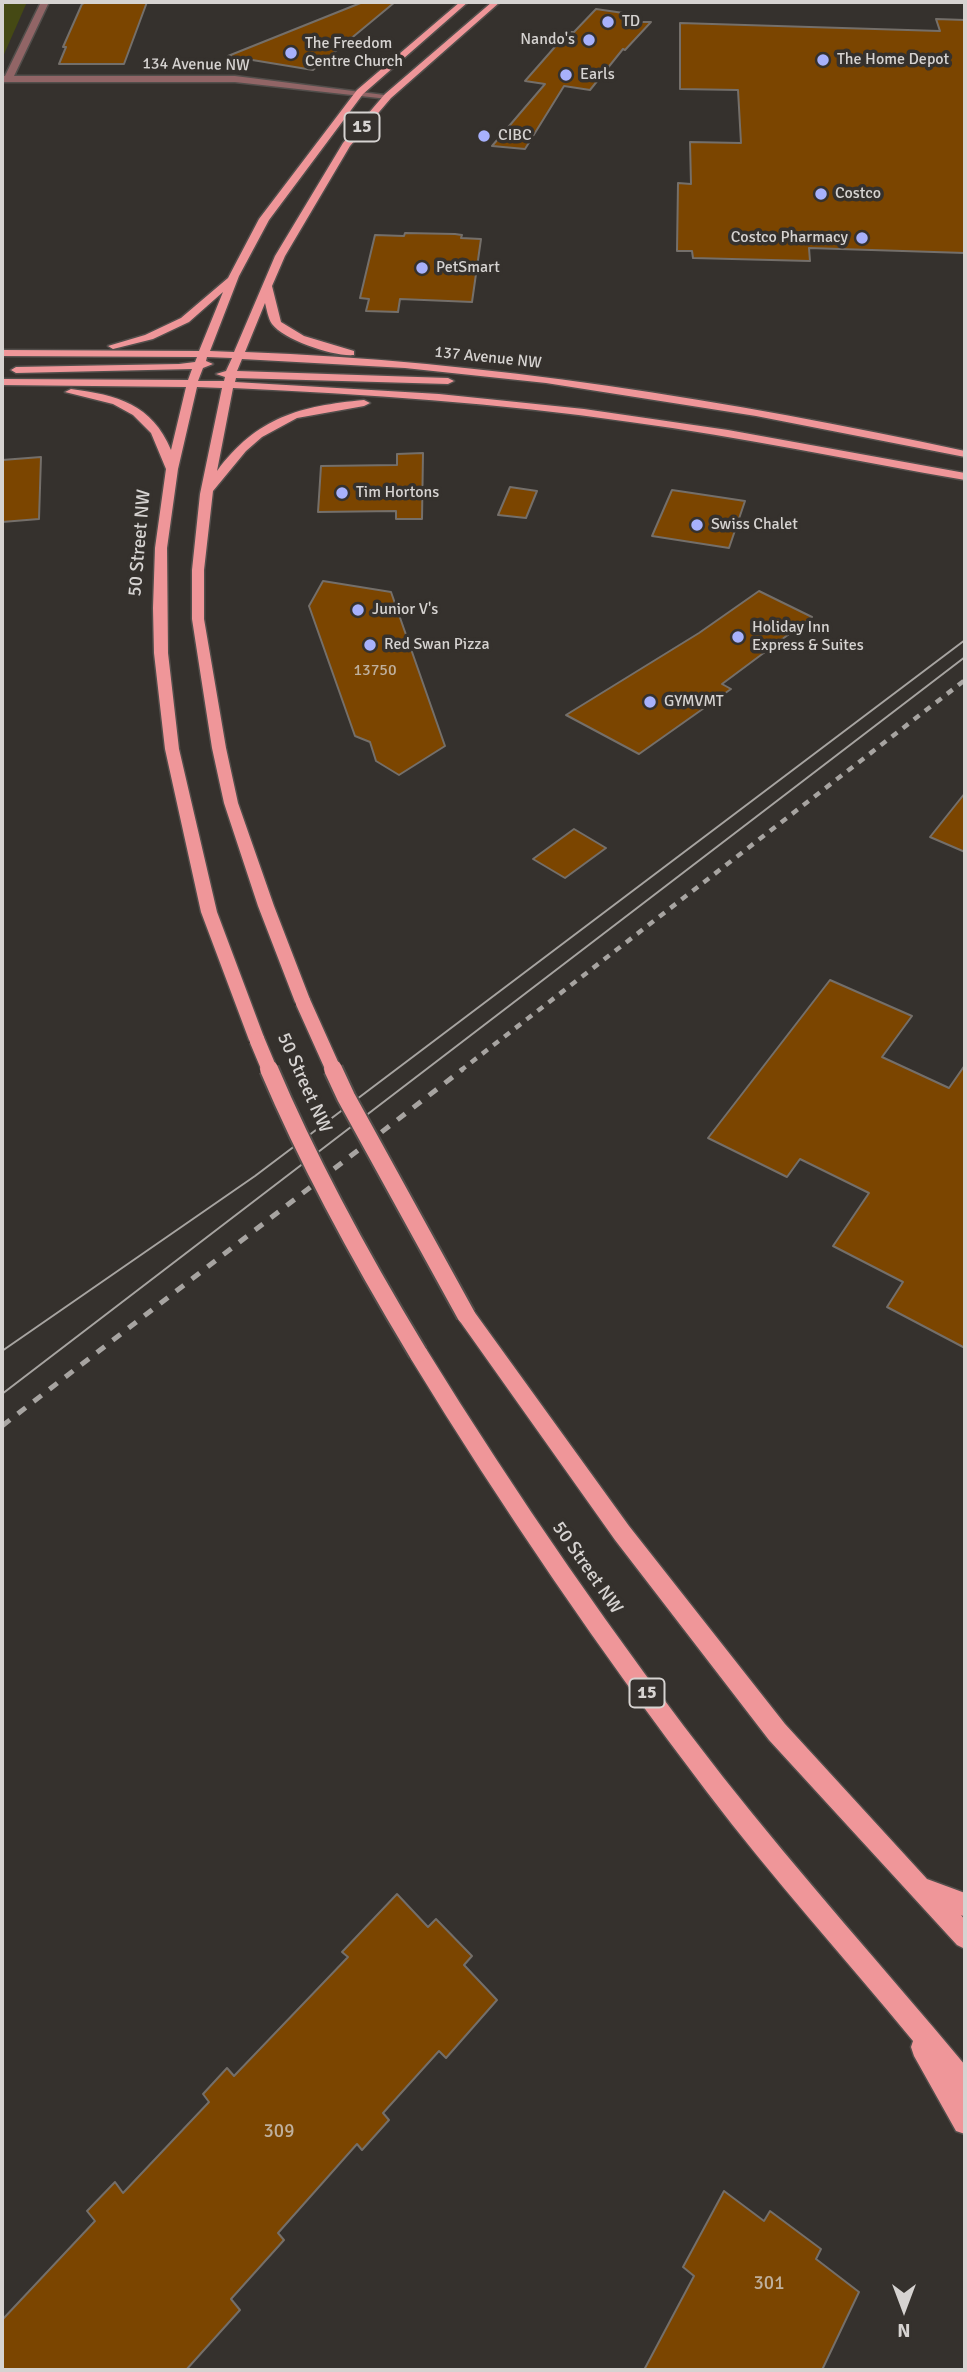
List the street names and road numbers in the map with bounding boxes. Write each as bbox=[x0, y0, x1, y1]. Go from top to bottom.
street label: 134 Avenue NW bbox=[142, 54, 250, 76]
road number: 15 bbox=[344, 112, 380, 142]
street label: 137 Avenue NW bbox=[434, 343, 542, 373]
street label: 50 Street NW bbox=[124, 488, 156, 598]
street label: 50 Street NW bbox=[272, 1029, 336, 1137]
street label: 50 Street NW bbox=[547, 1517, 627, 1619]
road number: 15 bbox=[630, 1678, 664, 1708]

